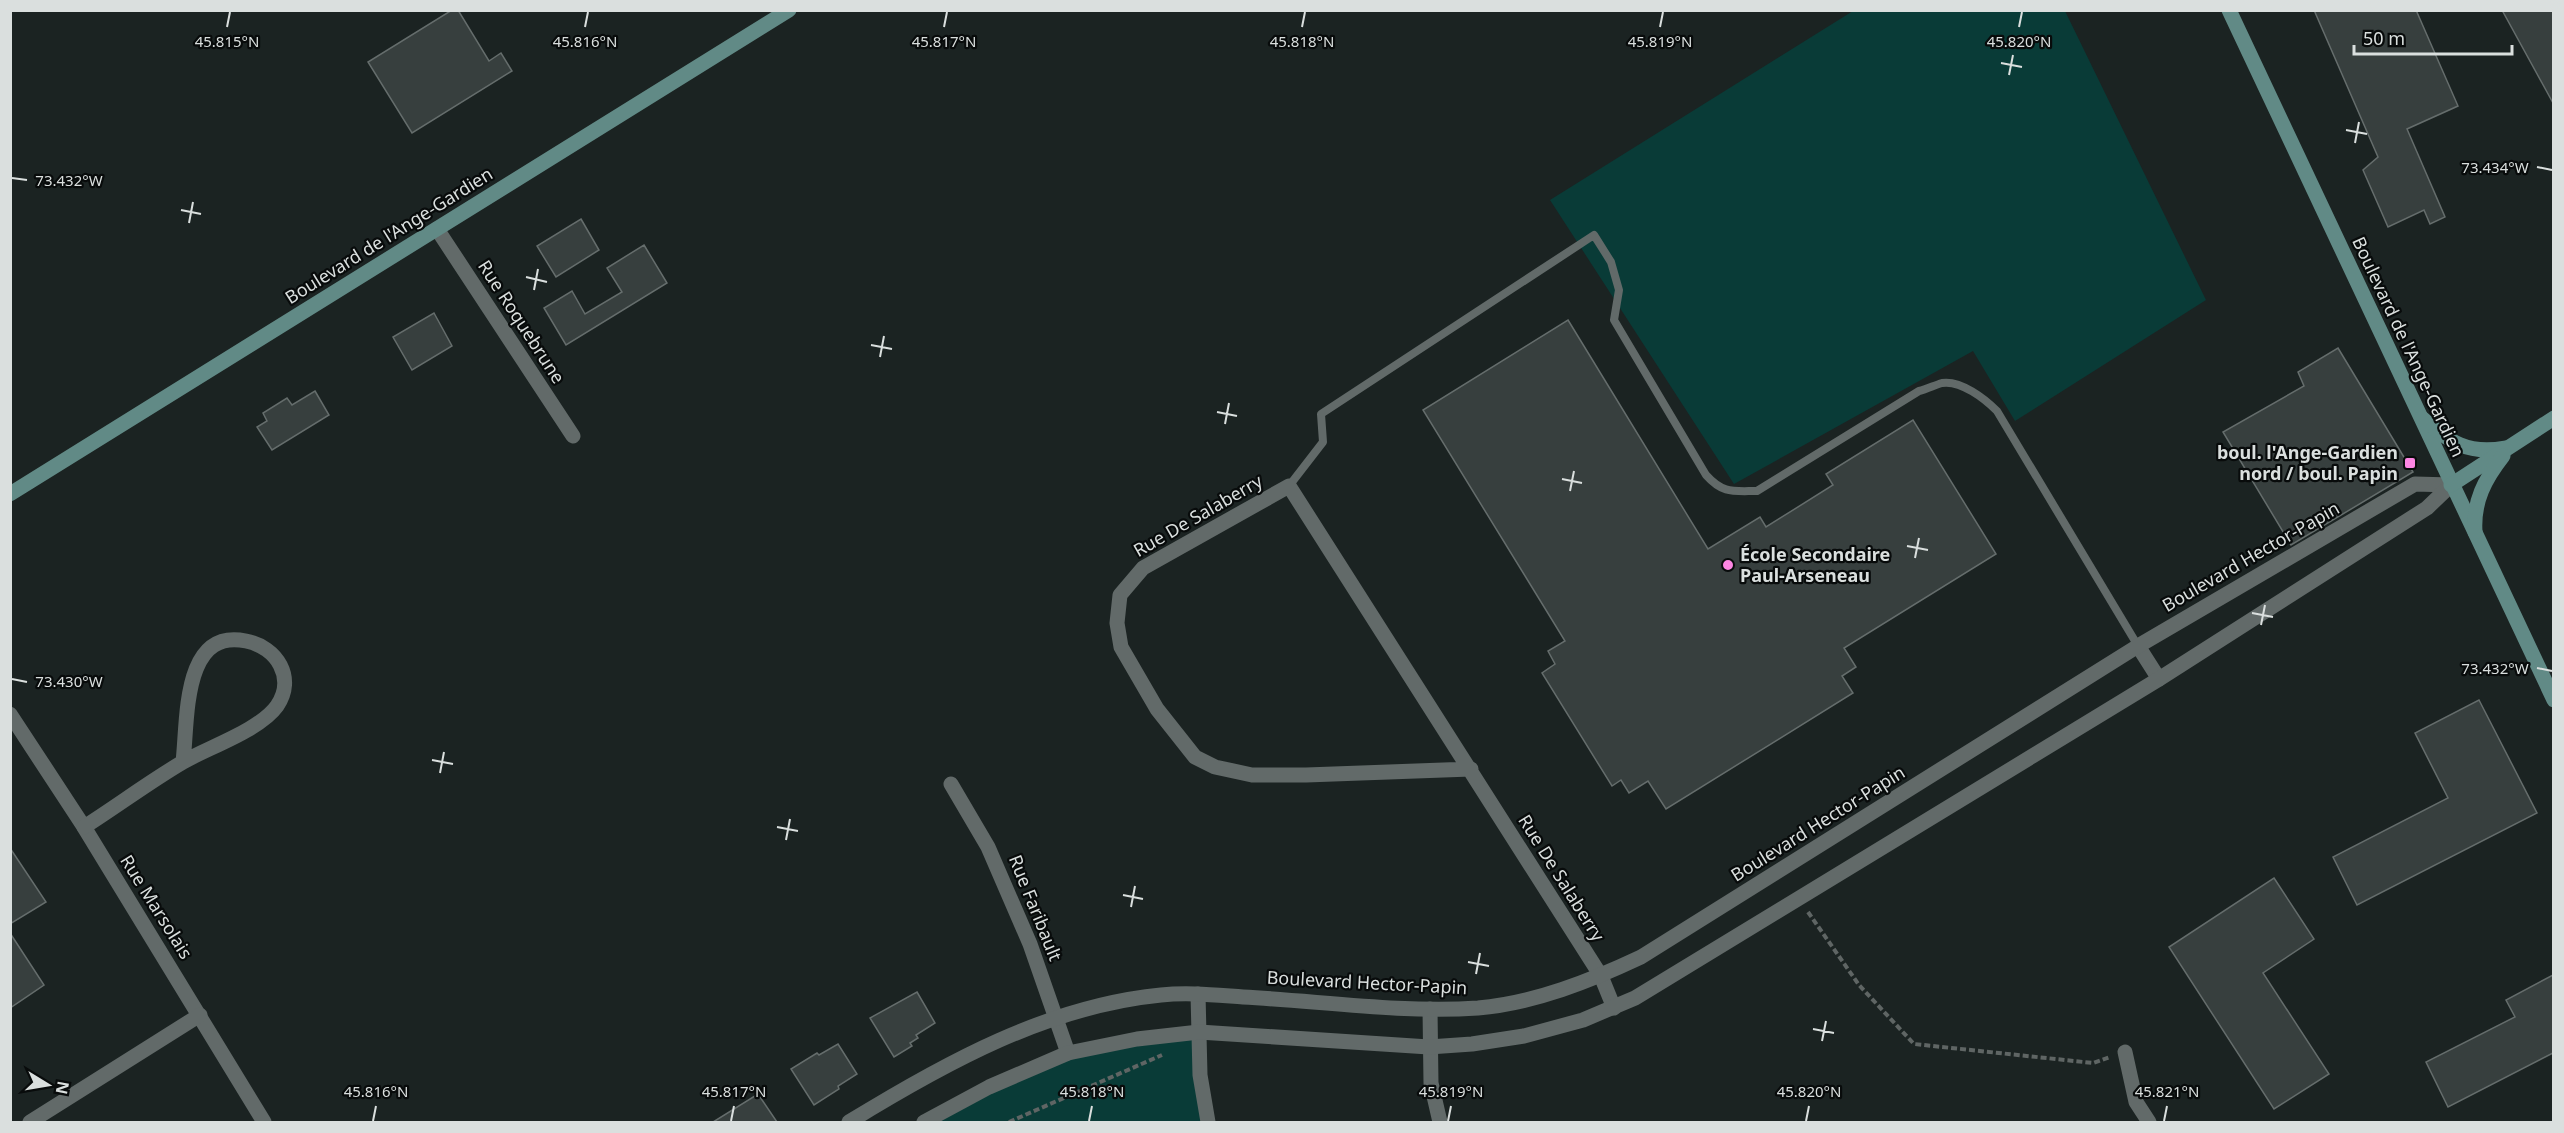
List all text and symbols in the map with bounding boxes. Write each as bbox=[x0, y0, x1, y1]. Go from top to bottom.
scale bar bbox=[2354, 18, 2512, 56]
text: 50 m bbox=[2363, 26, 2405, 50]
text: 45.815°N bbox=[195, 31, 259, 51]
text: 45.816°N bbox=[553, 31, 617, 51]
text: 45.817°N bbox=[912, 31, 976, 51]
text: 45.818°N bbox=[1270, 31, 1334, 51]
text: 45.819°N bbox=[1628, 31, 1692, 51]
text: 45.820°N bbox=[1987, 31, 2051, 51]
text: 73.434°W bbox=[2461, 157, 2529, 177]
street label: Boulevard de l'Ange-Gardien bbox=[280, 161, 497, 309]
text: 73.432°W bbox=[35, 170, 103, 190]
street label: Boulevard de l'Ange-Gardien bbox=[2347, 233, 2471, 461]
street label: Rue Roquebrune bbox=[473, 255, 571, 388]
place label: boul. l'Ange-Gardien nord / boul. Papin bbox=[2217, 440, 2398, 485]
marker: boul. l'Ange-Gardien nord / boul. Papin bbox=[2403, 456, 2417, 470]
street label: Rue De Salaberry bbox=[1129, 468, 1267, 562]
street label: Boulevard Hector-Papin bbox=[2158, 496, 2343, 617]
place label: École Secondaire Paul-Arseneau bbox=[1740, 542, 1890, 587]
marker: École Secondaire Paul-Arseneau bbox=[1721, 558, 1735, 572]
text: 73.432°W bbox=[2461, 658, 2529, 678]
text: 73.430°W bbox=[35, 671, 103, 691]
street label: Boulevard Hector-Papin bbox=[1726, 760, 1909, 887]
street label: Rue De Salaberry bbox=[1513, 810, 1611, 946]
street label: Rue Marsolais bbox=[115, 850, 198, 963]
street label: Rue Faribault bbox=[1004, 851, 1068, 965]
street label: Boulevard Hector-Papin bbox=[1266, 965, 1468, 999]
north arrow bbox=[18, 1055, 78, 1115]
text: N bbox=[51, 1079, 75, 1096]
text: 45.816°N bbox=[344, 1081, 408, 1101]
text: 45.817°N bbox=[702, 1081, 766, 1101]
text: 45.818°N bbox=[1060, 1081, 1124, 1101]
text: 45.819°N bbox=[1419, 1081, 1483, 1101]
text: 45.820°N bbox=[1777, 1081, 1841, 1101]
text: 45.821°N bbox=[2135, 1081, 2199, 1101]

